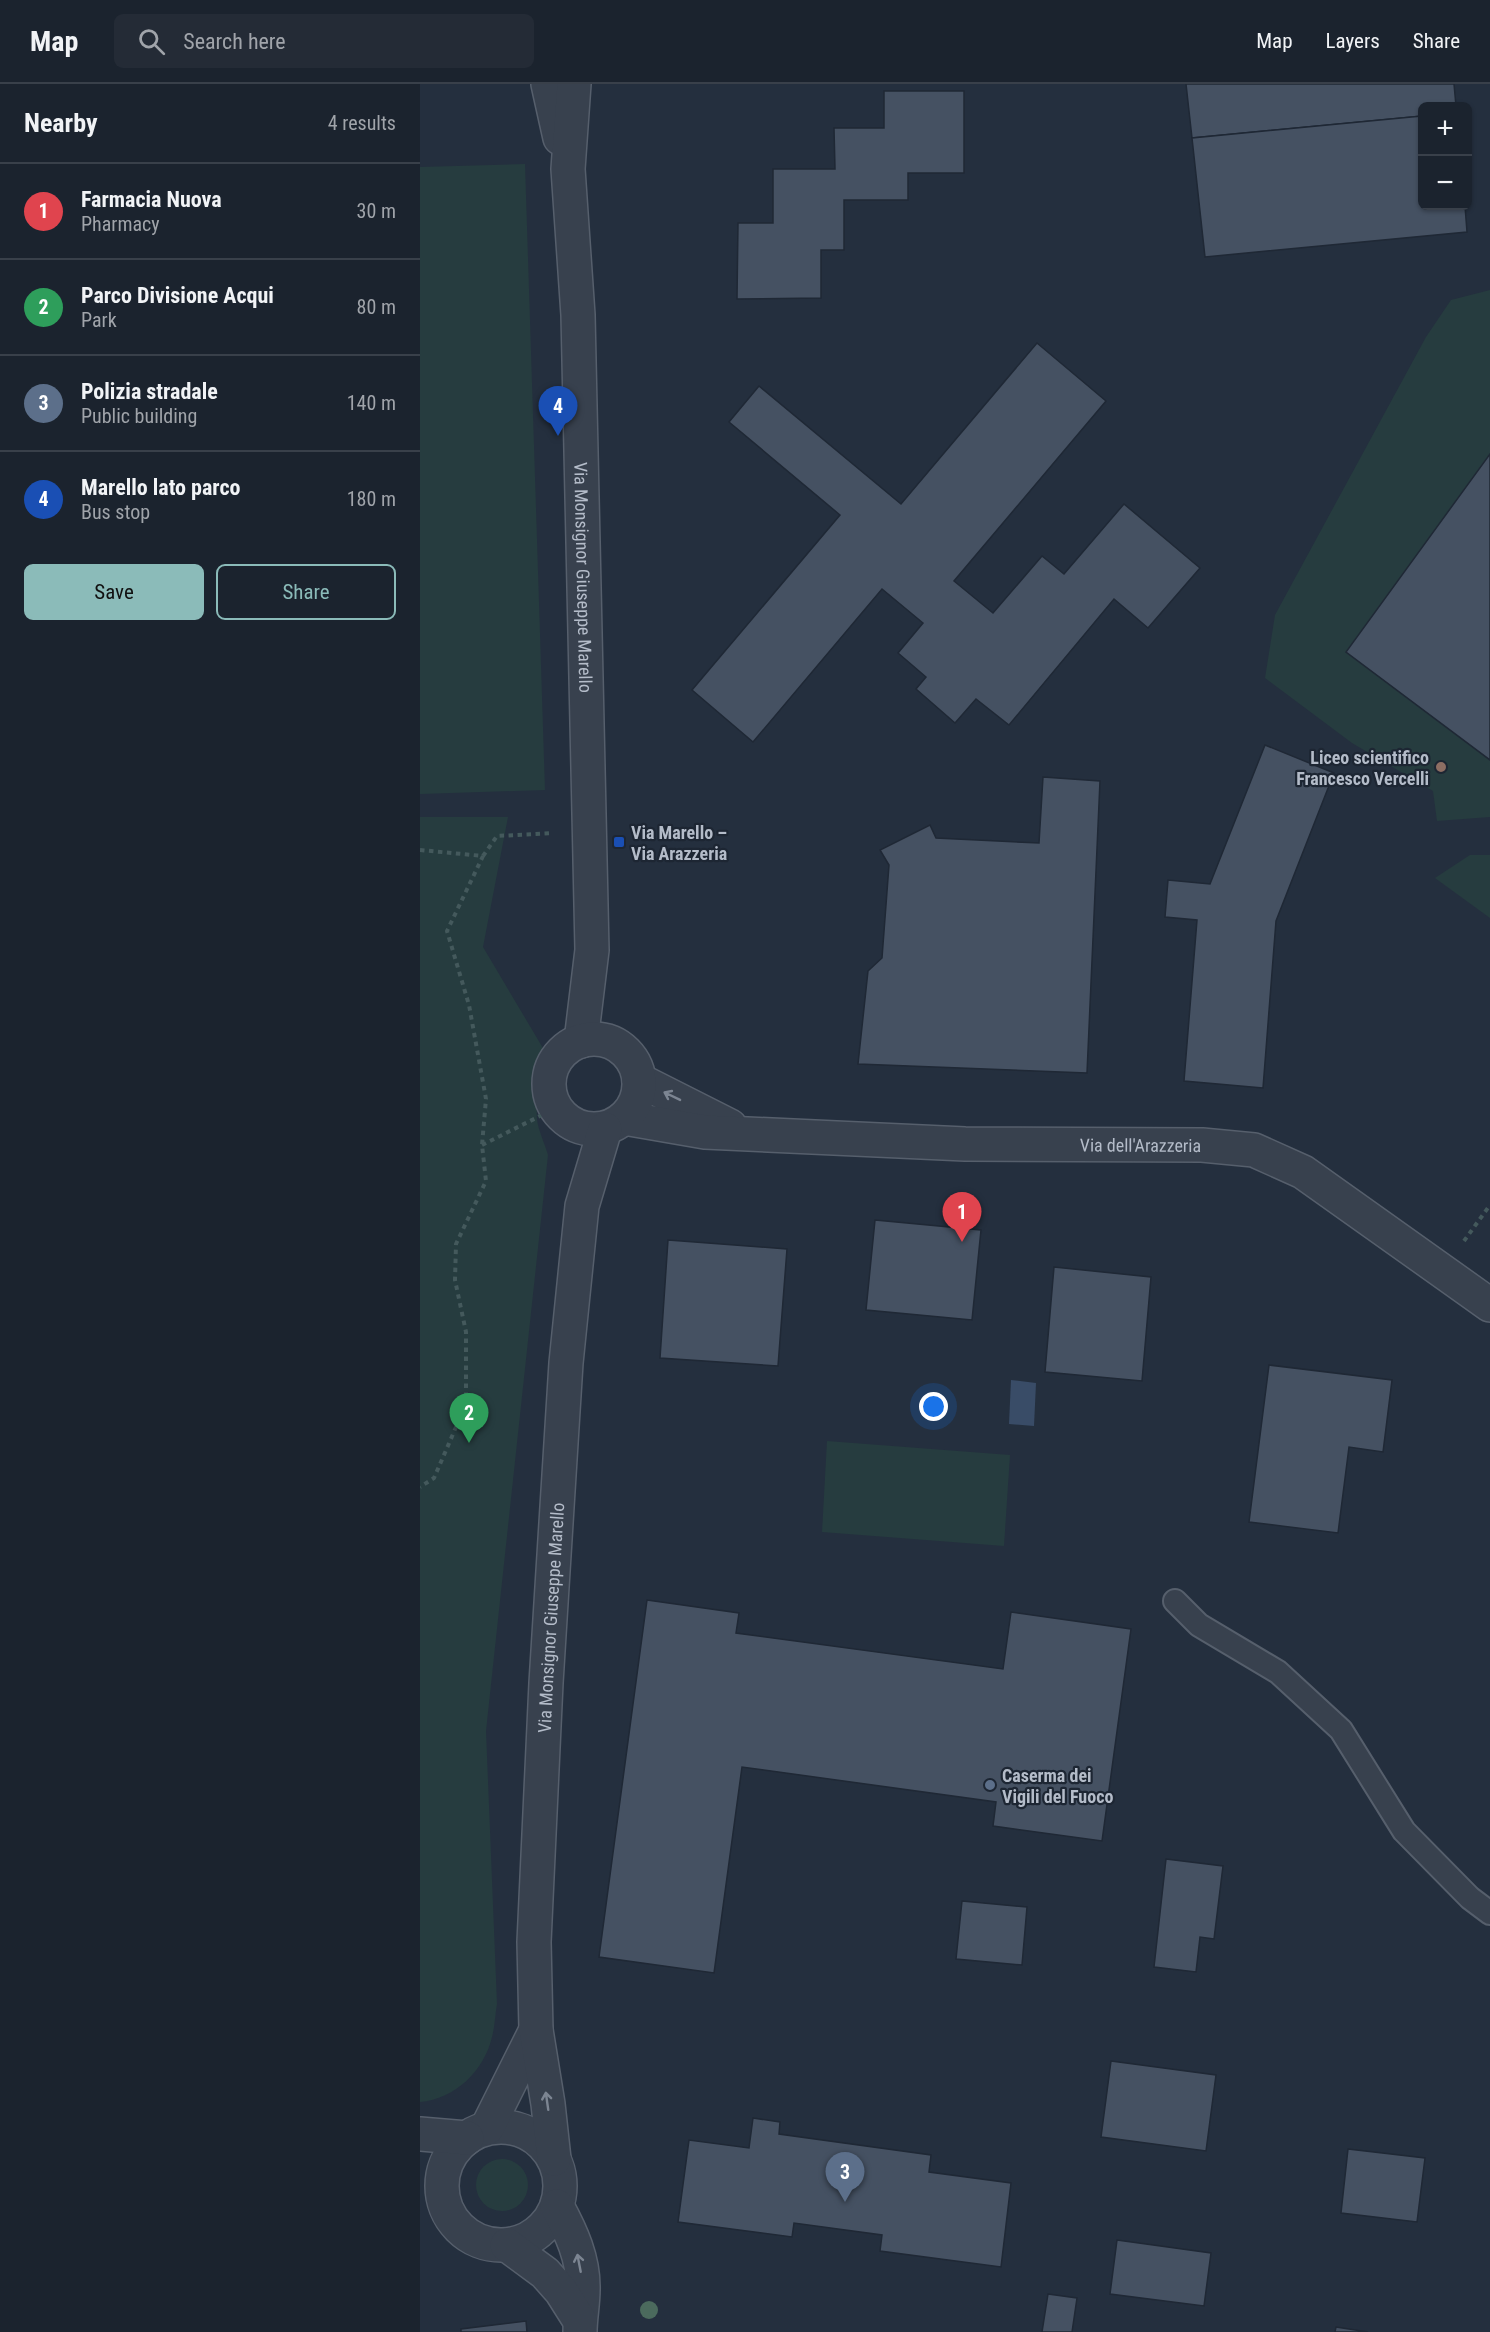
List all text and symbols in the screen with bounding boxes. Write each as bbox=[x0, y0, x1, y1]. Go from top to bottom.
search box bbox=[114, 14, 534, 68]
text: Map bbox=[30, 25, 78, 58]
icon: search bbox=[135, 25, 168, 58]
text: Search here bbox=[183, 29, 286, 54]
text: Map bbox=[1256, 29, 1293, 53]
text: Layers bbox=[1326, 29, 1380, 53]
text: Share bbox=[1413, 29, 1460, 53]
map controls bbox=[1418, 102, 1472, 210]
button: + bbox=[1418, 102, 1472, 156]
text: Nearby bbox=[24, 108, 98, 138]
text: 4 results bbox=[328, 111, 396, 135]
button: − bbox=[1418, 156, 1472, 210]
text: Farmacia Nuova bbox=[81, 187, 222, 212]
text: 1 bbox=[38, 199, 49, 223]
text: 30 m bbox=[357, 199, 396, 223]
text: Pharmacy bbox=[81, 212, 160, 236]
text: Parco Divisione Acqui bbox=[81, 283, 274, 308]
text: 2 bbox=[38, 295, 49, 319]
text: 80 m bbox=[357, 295, 396, 319]
text: Park bbox=[81, 308, 117, 332]
text: Polizia stradale bbox=[81, 379, 218, 404]
pin: 4 bbox=[538, 386, 578, 436]
text: 3 bbox=[38, 391, 49, 415]
text: 140 m bbox=[347, 391, 396, 415]
text: Public building bbox=[81, 404, 197, 428]
street label: Via Monsignor Giuseppe Marello bbox=[571, 462, 597, 693]
text: Marello lato parco bbox=[81, 475, 241, 500]
text: 4 bbox=[38, 487, 49, 511]
text: 180 m bbox=[347, 487, 396, 511]
text: Bus stop bbox=[81, 500, 150, 524]
button: Save bbox=[24, 564, 204, 620]
button: Share bbox=[216, 564, 396, 620]
place label: Liceo scientifico Francesco Vercelli bbox=[1296, 747, 1429, 789]
marker: Liceo scientifico Francesco Vercelli bbox=[1434, 760, 1448, 774]
place label: Via Marello – Via Arazzeria bbox=[631, 822, 727, 864]
marker: Via Marello – Via Arazzeria bbox=[612, 835, 626, 849]
one-way arrow bbox=[664, 1090, 682, 1102]
street label: Via dell'Arazzeria bbox=[1080, 1134, 1201, 1155]
pin: 1 bbox=[942, 1192, 982, 1242]
your location bbox=[919, 1392, 948, 1421]
pin: 2 bbox=[449, 1394, 488, 1443]
street label: Via Monsignor Giuseppe Marello bbox=[533, 1502, 568, 1733]
place label: Caserma dei Vigili del Fuoco bbox=[1002, 1765, 1113, 1807]
marker: Caserma dei Vigili del Fuoco bbox=[983, 1778, 997, 1792]
one-way arrow bbox=[542, 2091, 553, 2111]
pin: 3 bbox=[826, 2152, 864, 2202]
one-way arrow bbox=[574, 2253, 585, 2273]

